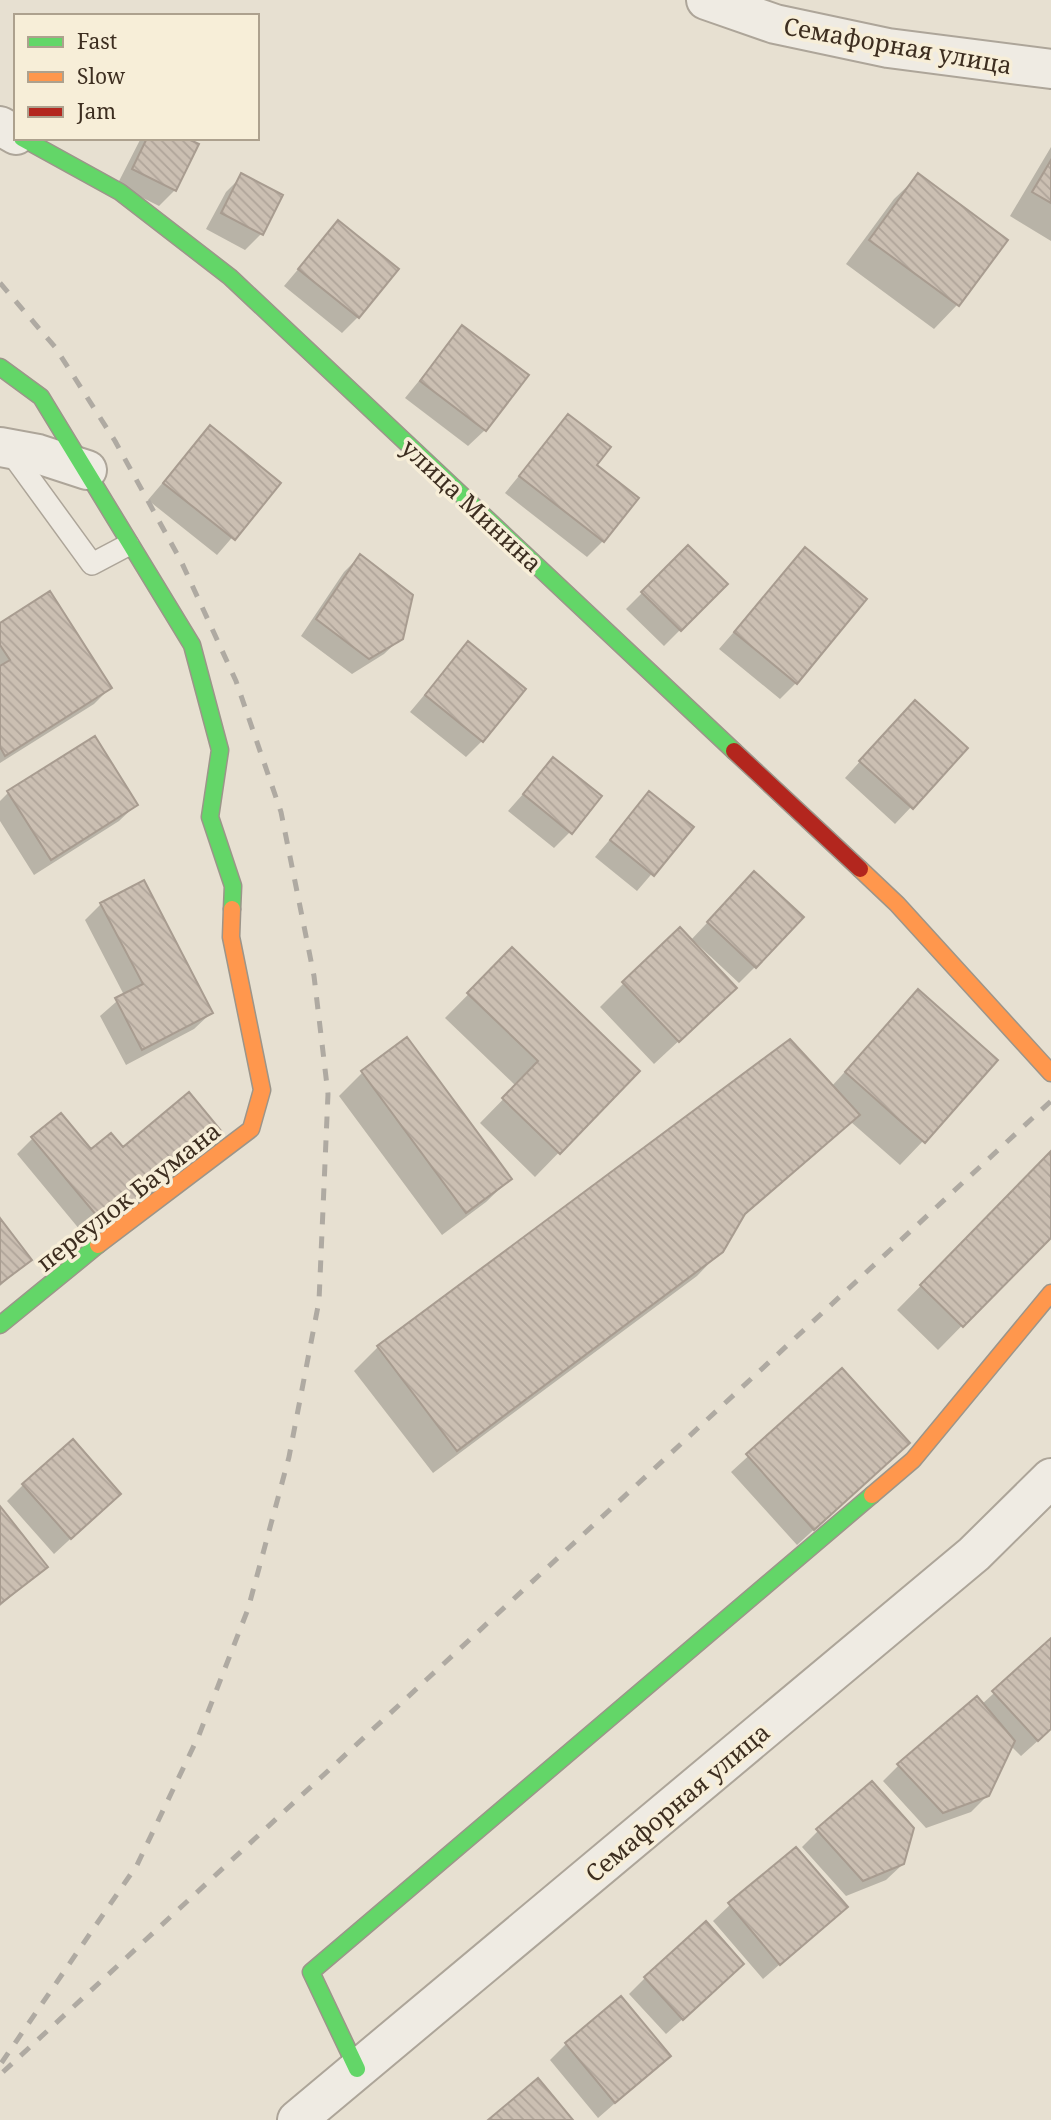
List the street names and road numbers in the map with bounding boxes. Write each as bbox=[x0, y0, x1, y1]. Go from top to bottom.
street label: Семафорная улица bbox=[781, 9, 1015, 81]
street label: улица Минина bbox=[394, 431, 550, 579]
street label: переулок Баумана bbox=[29, 1114, 227, 1278]
street label: Семафорная улица bbox=[578, 1715, 776, 1889]

